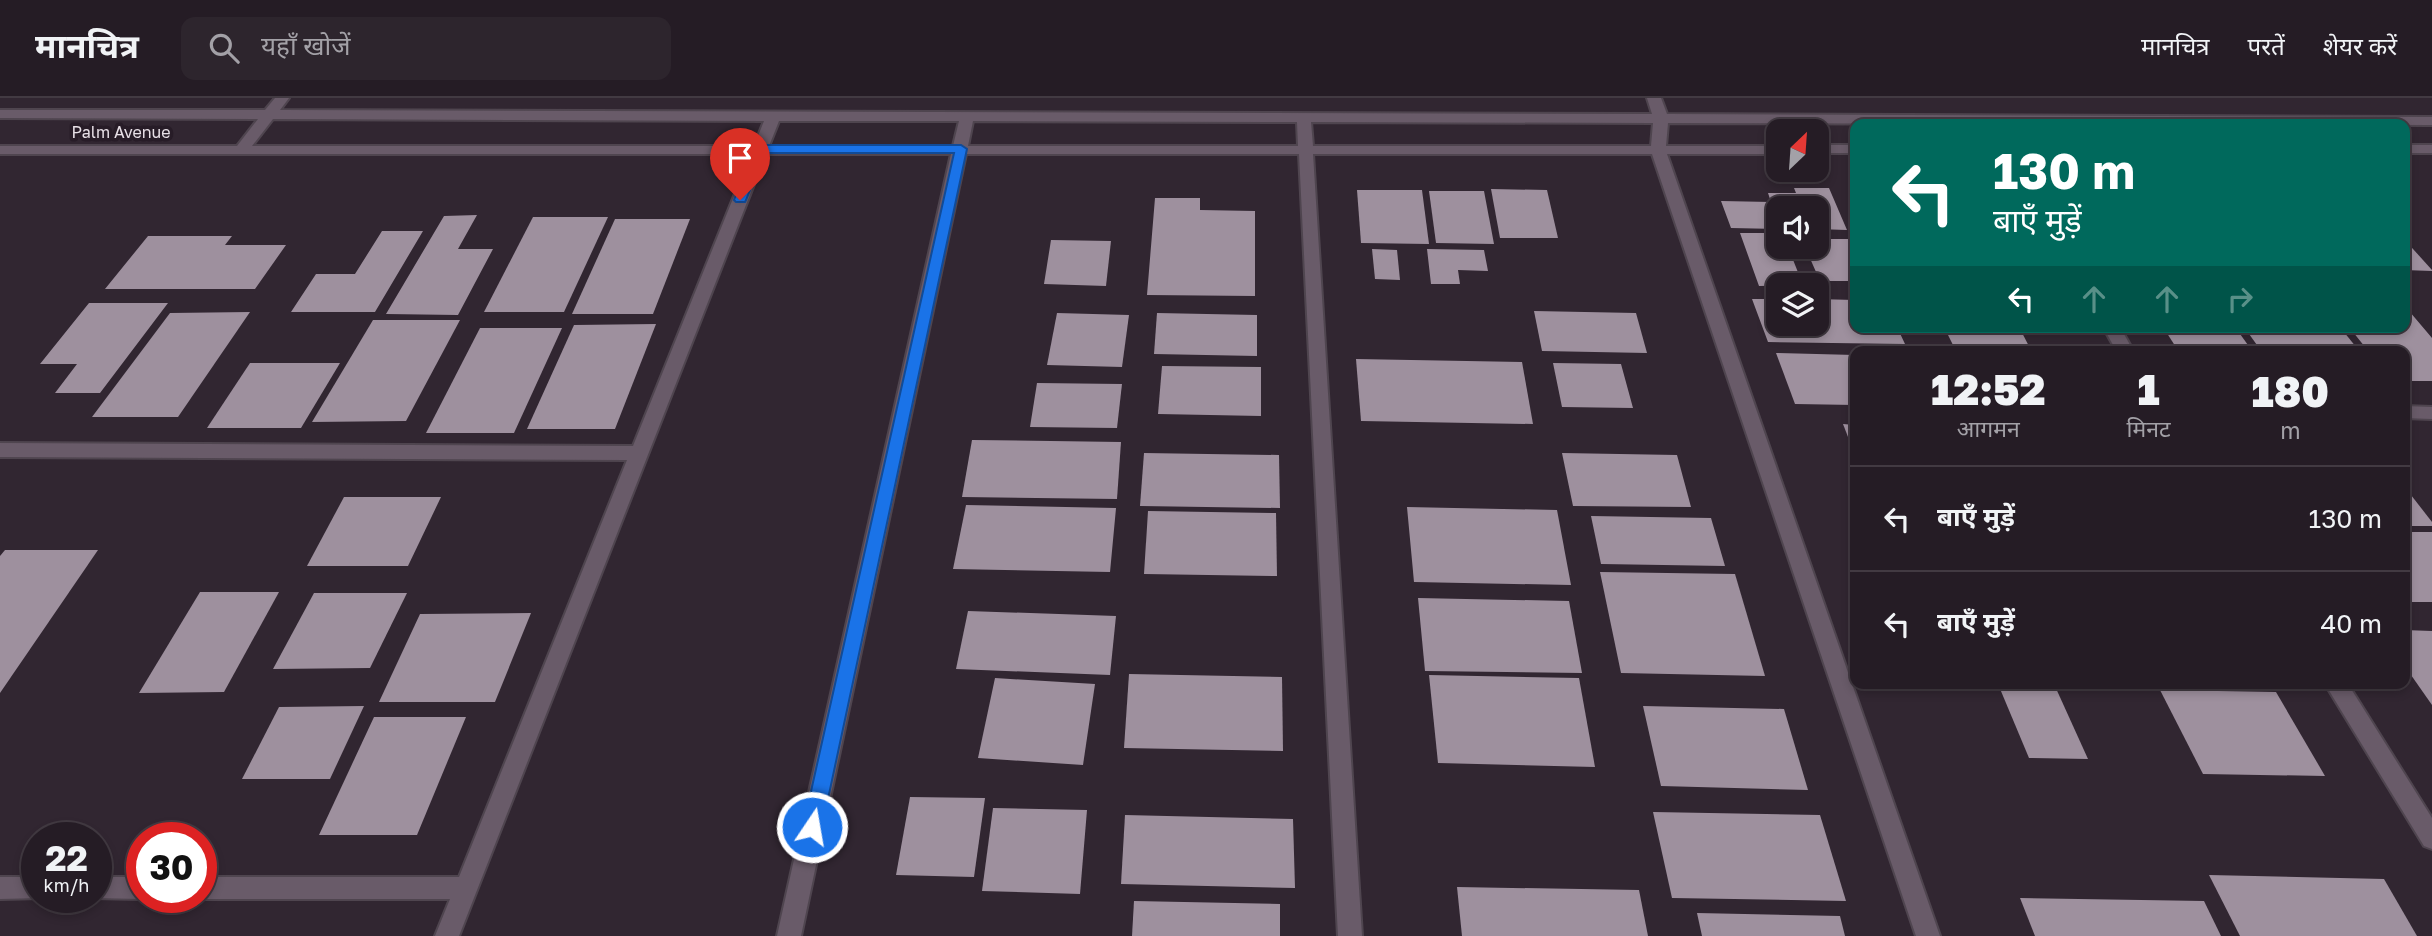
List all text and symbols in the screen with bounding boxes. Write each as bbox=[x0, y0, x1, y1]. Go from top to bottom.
search box bbox=[181, 17, 671, 80]
text: मानचित्र bbox=[35, 26, 139, 65]
icon: search bbox=[205, 29, 243, 67]
text: यहाँ खोजें bbox=[261, 30, 350, 61]
text: मानचित्र bbox=[2141, 31, 2210, 60]
text: परतें bbox=[2248, 31, 2285, 60]
text: शेयर करें bbox=[2323, 31, 2397, 60]
north arrow bbox=[1766, 119, 1829, 182]
map controls bbox=[1766, 119, 1829, 336]
street label: Palm Avenue bbox=[71, 122, 171, 142]
pin bbox=[710, 128, 770, 200]
icon: arrive bbox=[721, 139, 759, 177]
text: 130 m bbox=[1993, 141, 2135, 200]
icon: left bbox=[1878, 147, 1969, 238]
button: sound bbox=[1766, 196, 1829, 259]
text: बाएँ मुड़ें bbox=[1993, 201, 2082, 239]
button: layers bbox=[1766, 273, 1829, 336]
icon: left bbox=[2002, 280, 2040, 318]
icon: ahead bbox=[2075, 280, 2113, 318]
icon: ahead bbox=[2148, 280, 2186, 318]
icon: right bbox=[2221, 280, 2259, 318]
text: 12:52 bbox=[1931, 364, 2046, 414]
text: 1 bbox=[2137, 364, 2160, 414]
text: 180 bbox=[2252, 366, 2329, 416]
text: आगमन bbox=[1957, 414, 2020, 442]
text: मिनट bbox=[2127, 414, 2171, 442]
text: m bbox=[2280, 416, 2300, 444]
icon: left bbox=[1878, 500, 1916, 538]
text: बाएँ मुड़ें bbox=[1937, 501, 2015, 532]
text: 130 m bbox=[2309, 503, 2382, 534]
icon: left bbox=[1878, 605, 1916, 643]
text: बाएँ मुड़ें bbox=[1937, 606, 2015, 637]
text: 40 m bbox=[2321, 608, 2382, 639]
position arrow bbox=[775, 790, 849, 864]
speed limit sign: 30 bbox=[126, 822, 217, 913]
text: 22 bbox=[45, 837, 88, 879]
text: km/h bbox=[44, 874, 89, 896]

